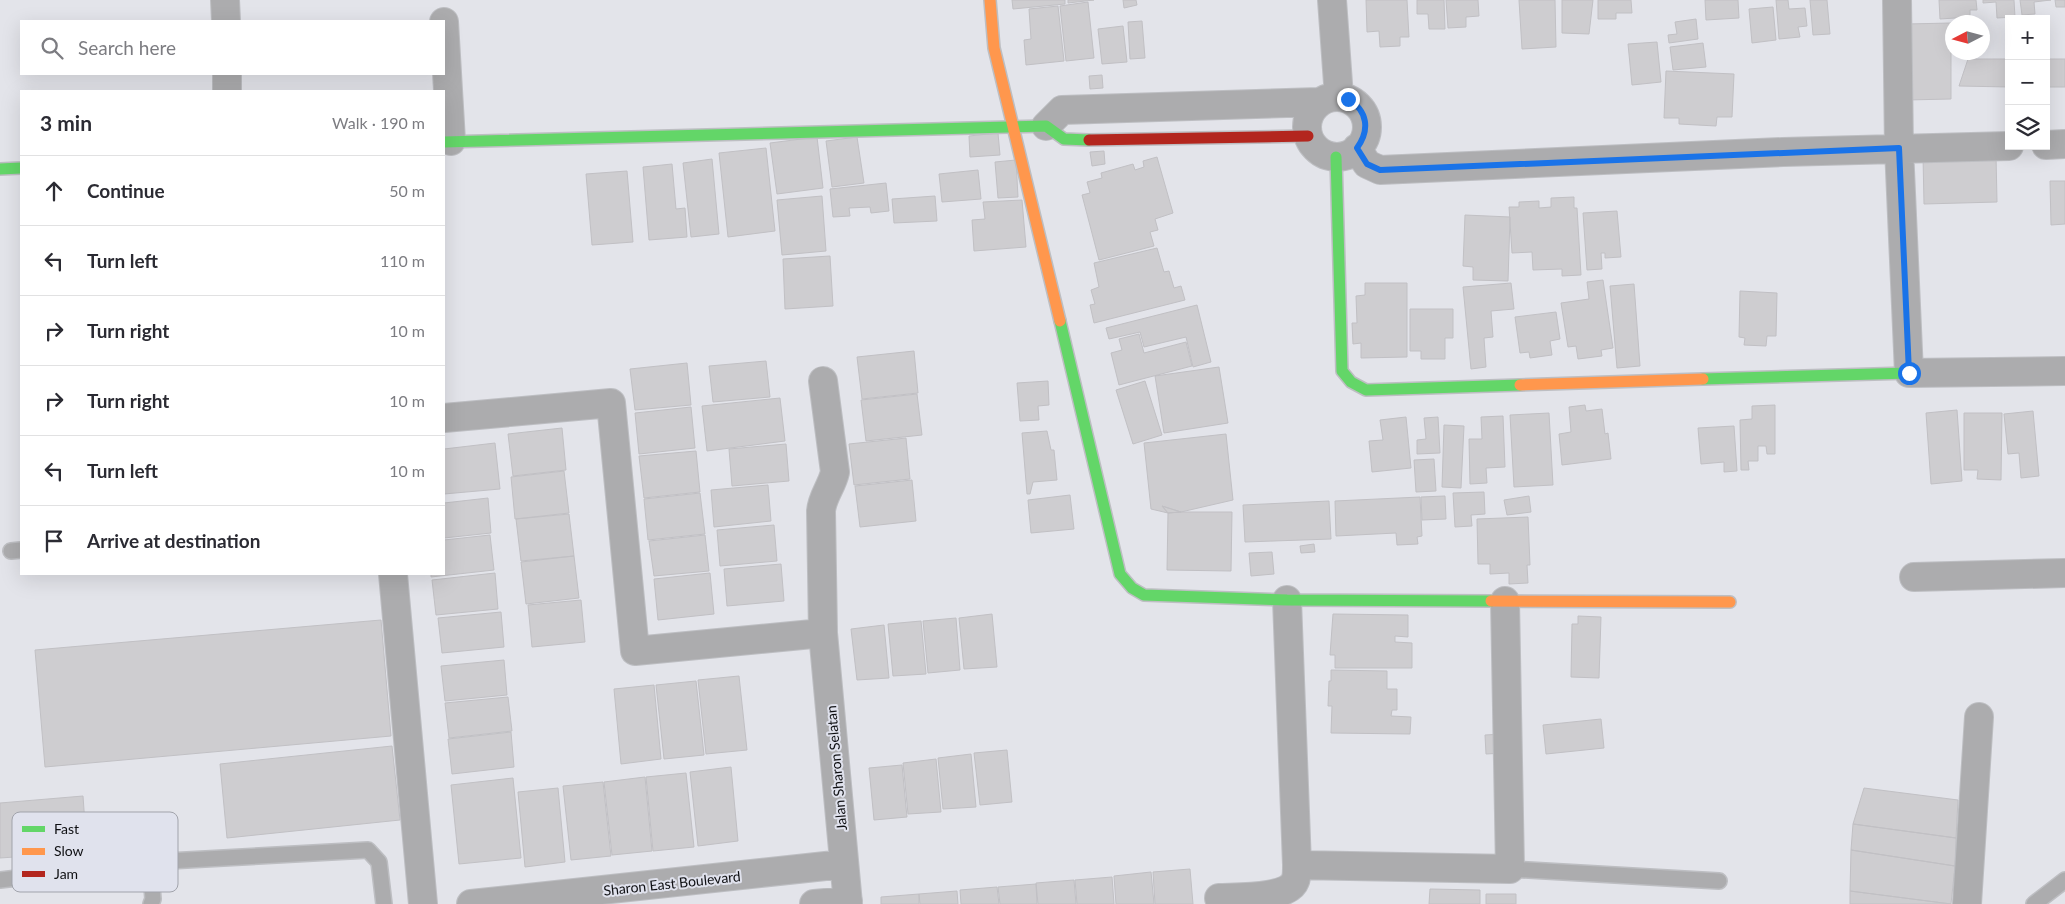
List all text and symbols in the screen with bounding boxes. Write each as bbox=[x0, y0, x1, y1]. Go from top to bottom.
north arrow bbox=[1945, 15, 1990, 60]
map controls bbox=[2005, 15, 2050, 150]
button: + bbox=[2005, 15, 2050, 60]
search box bbox=[20, 20, 445, 75]
icon: search bbox=[38, 34, 66, 62]
text: Search here bbox=[78, 36, 176, 59]
button: − bbox=[2005, 60, 2050, 105]
route end bbox=[1337, 88, 1360, 111]
button: layers bbox=[2005, 105, 2050, 150]
text: 3 min bbox=[40, 110, 92, 135]
text: Walk · 190 m bbox=[332, 113, 425, 132]
icon: ahead bbox=[40, 177, 68, 205]
text: Continue bbox=[87, 179, 165, 202]
text: 50 m bbox=[389, 181, 425, 200]
icon: left bbox=[40, 247, 68, 275]
text: Turn left bbox=[87, 249, 158, 272]
text: 110 m bbox=[380, 251, 425, 270]
icon: right bbox=[40, 317, 68, 345]
text: Turn right bbox=[87, 319, 169, 342]
text: 10 m bbox=[389, 321, 425, 340]
route start bbox=[1898, 362, 1921, 385]
icon: right bbox=[40, 387, 68, 415]
text: Turn right bbox=[87, 389, 169, 412]
text: 10 m bbox=[389, 391, 425, 410]
icon: left bbox=[40, 457, 68, 485]
text: Turn left bbox=[87, 459, 158, 482]
text: 10 m bbox=[389, 461, 425, 480]
icon: arrive bbox=[40, 527, 68, 555]
text: Arrive at destination bbox=[87, 529, 260, 552]
street label: Jalan Sharon Selatan bbox=[822, 705, 850, 831]
legend bbox=[12, 812, 178, 892]
text: Fast bbox=[54, 820, 79, 837]
text: Slow bbox=[54, 842, 84, 859]
text: Jam bbox=[54, 865, 78, 882]
street label: Sharon East Boulevard bbox=[603, 867, 741, 899]

